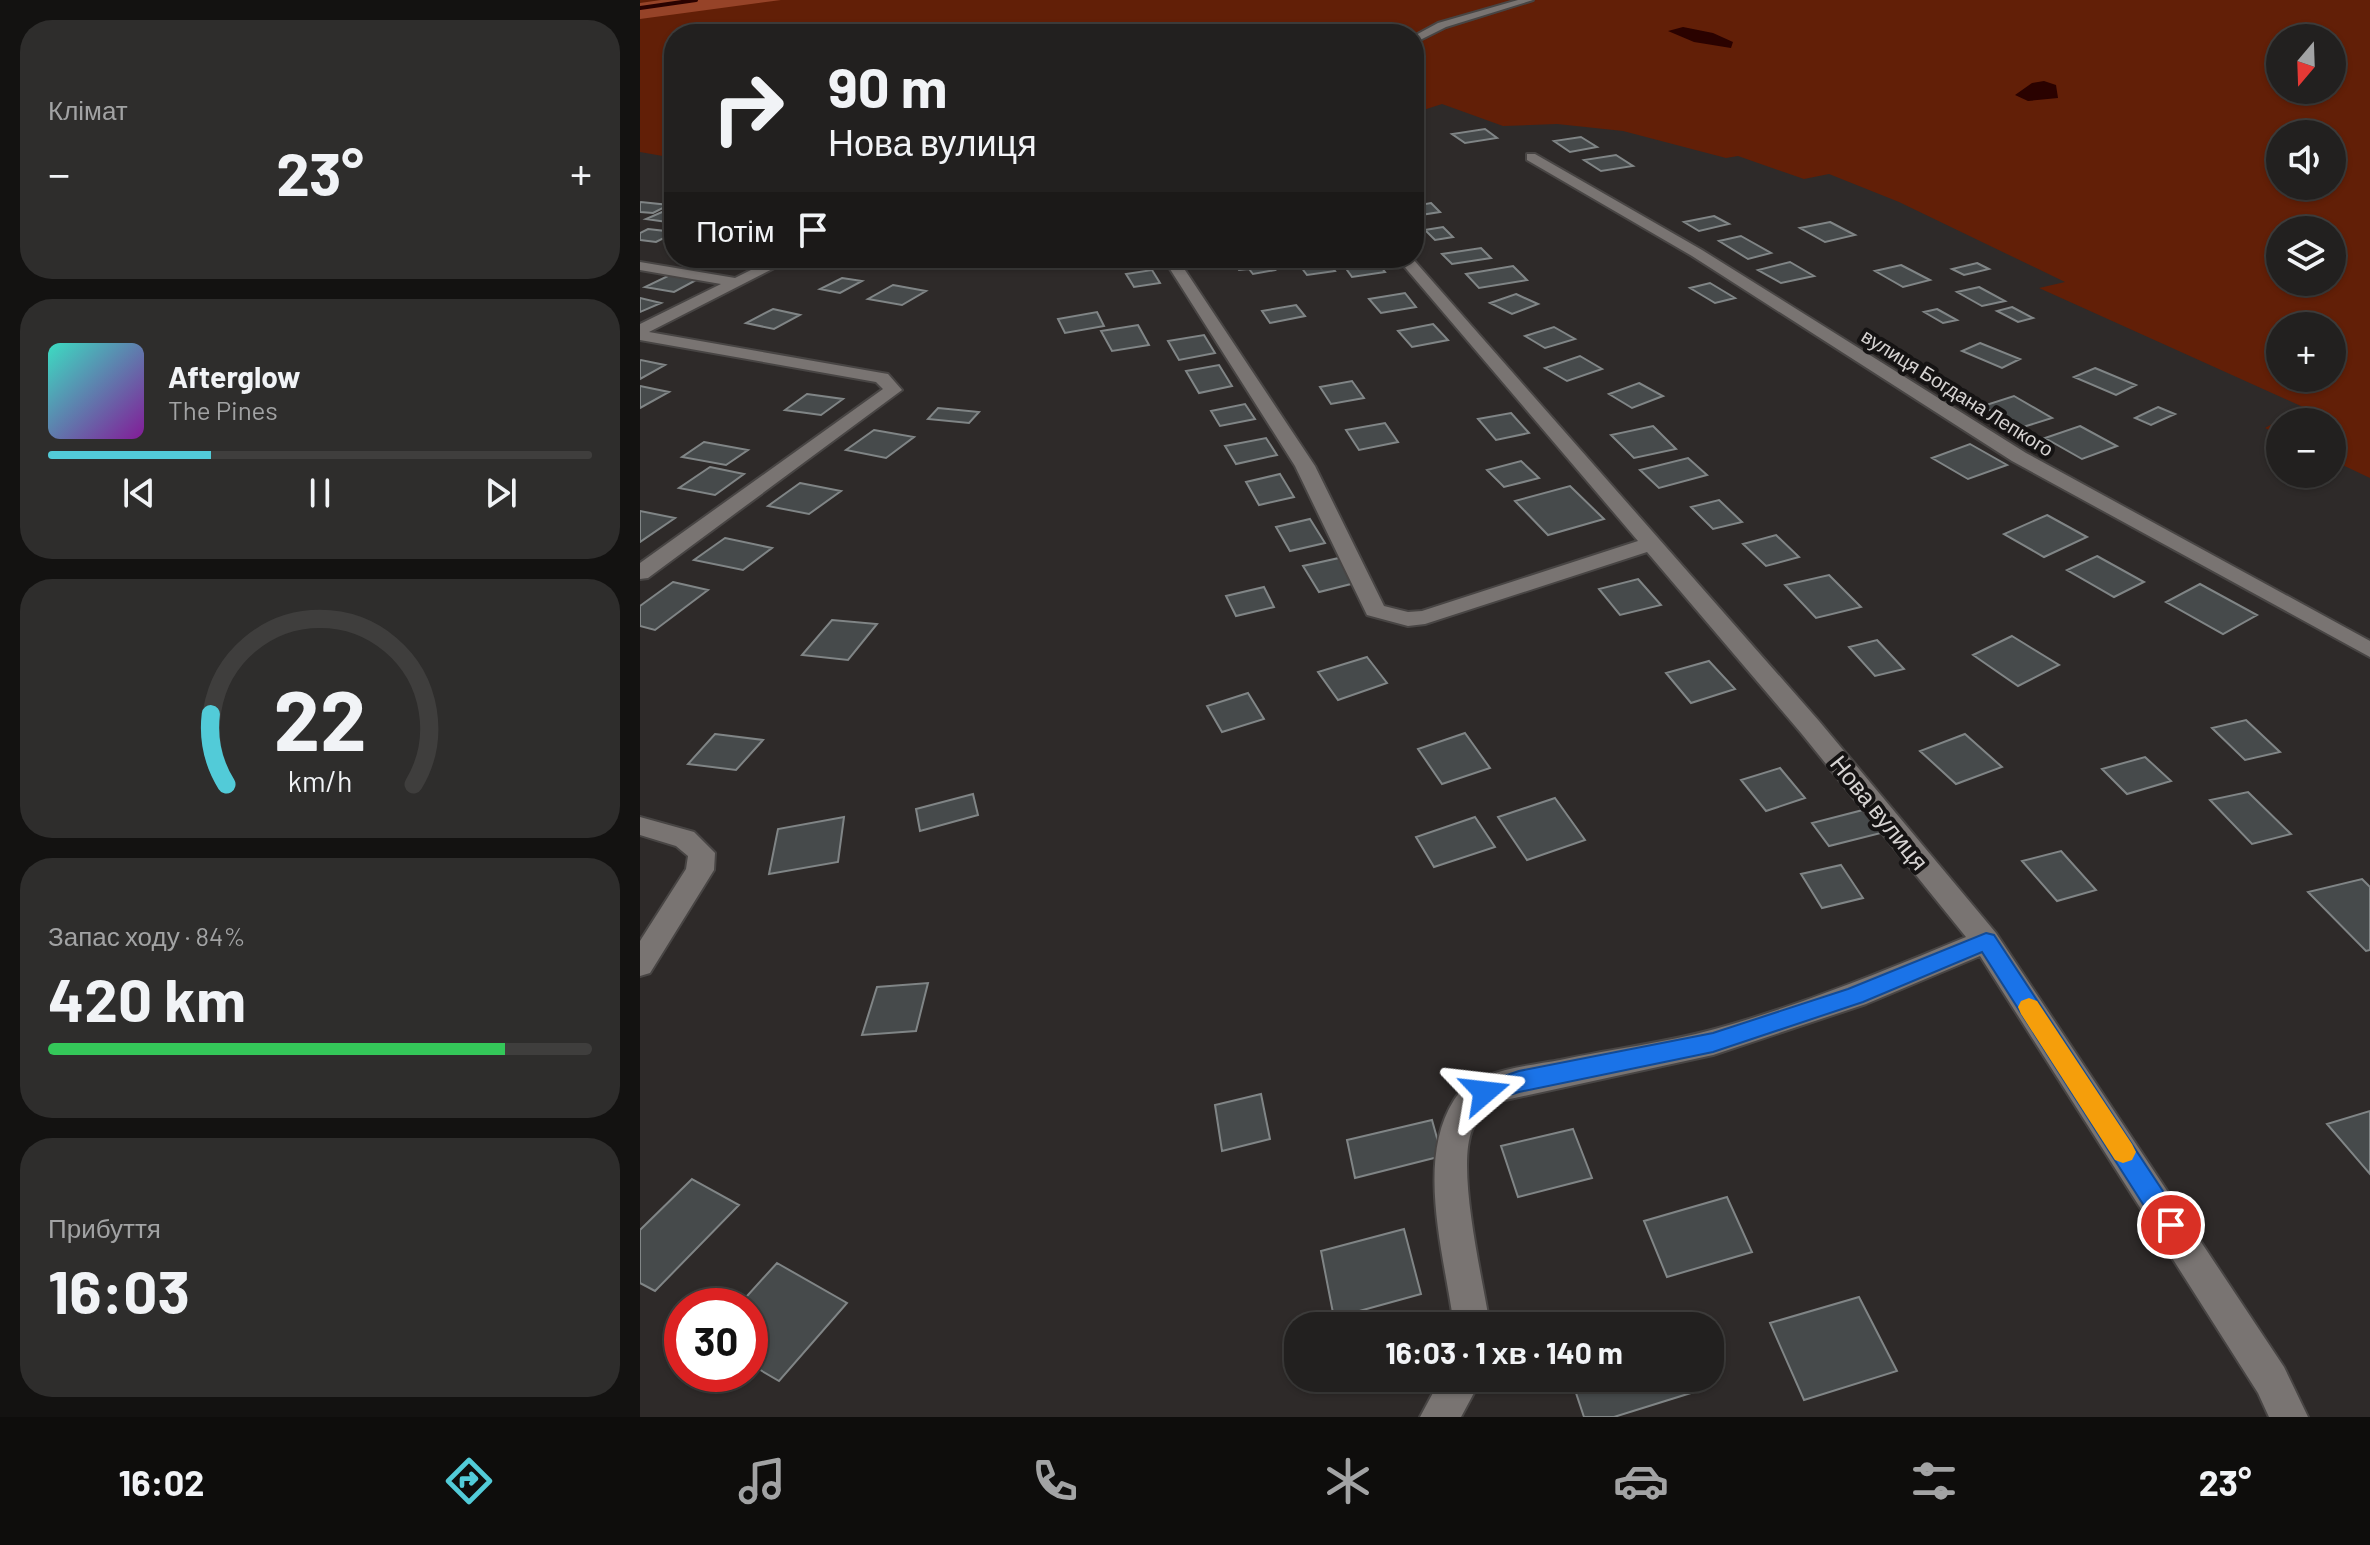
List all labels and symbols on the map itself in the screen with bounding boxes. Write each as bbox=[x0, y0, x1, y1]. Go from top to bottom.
north arrow bbox=[2266, 24, 2346, 104]
street label: вулиця Богдана Лепкого bbox=[1858, 323, 2058, 461]
street label: Нова вулиця bbox=[1825, 749, 1935, 875]
position arrow bbox=[1443, 1050, 1527, 1134]
pin bbox=[2137, 1191, 2205, 1259]
speed limit sign: 30 bbox=[664, 1288, 768, 1392]

